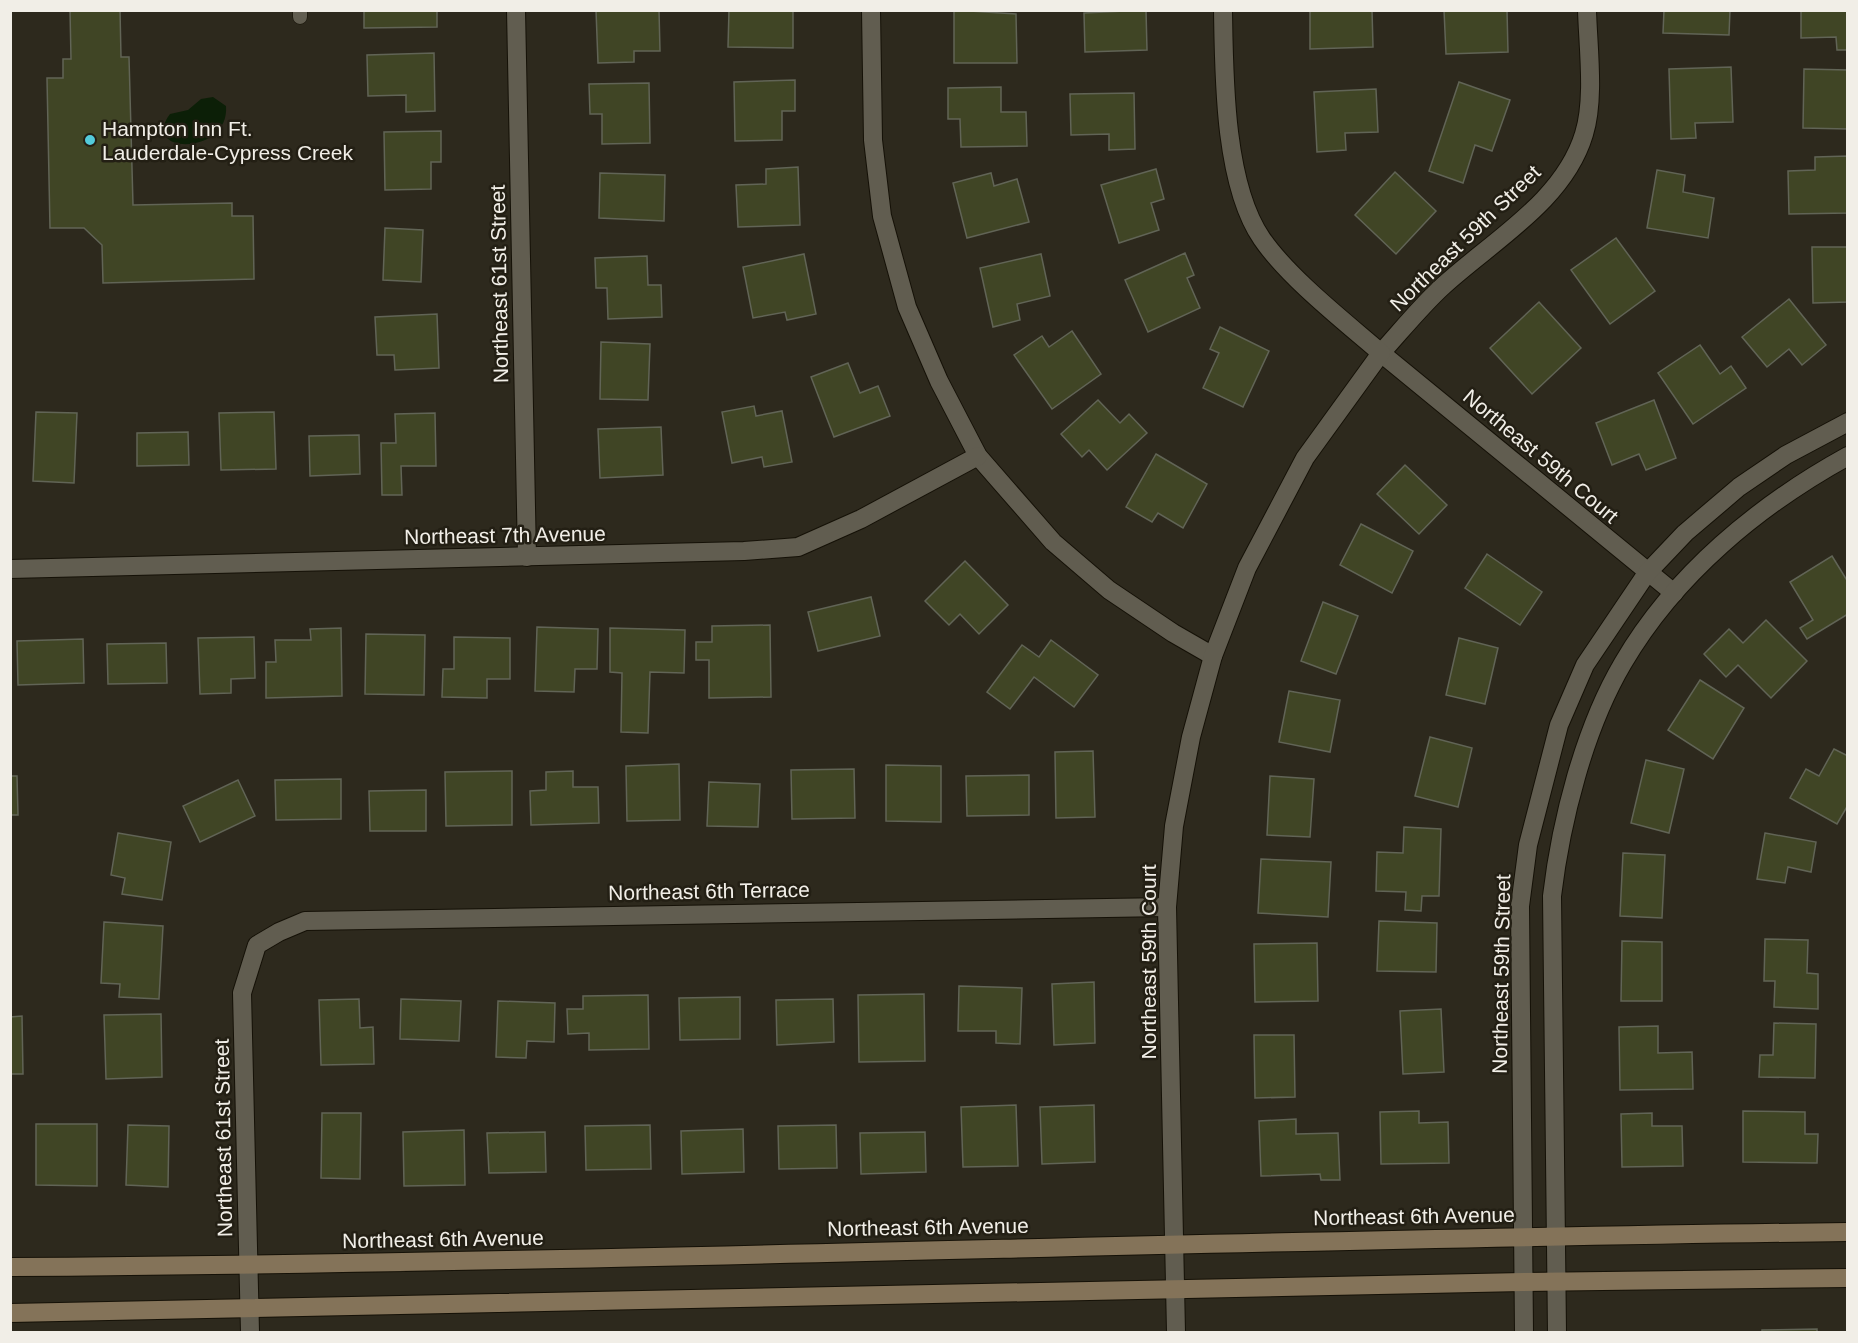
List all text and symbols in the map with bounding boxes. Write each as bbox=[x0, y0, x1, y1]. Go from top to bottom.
place label: Hampton Inn Ft. Lauderdale-Cypress Creek bbox=[102, 117, 353, 164]
marker: Hampton Inn Ft. Lauderdale-Cypress Creek bbox=[83, 133, 97, 147]
street label: Northeast 59th Street bbox=[1385, 160, 1545, 316]
street label: Northeast 61st Street bbox=[486, 184, 512, 383]
street label: Northeast 59th Court bbox=[1459, 385, 1623, 528]
street label: Northeast 7th Avenue bbox=[404, 522, 606, 548]
street label: Northeast 59th Court bbox=[1137, 864, 1160, 1059]
street label: Northeast 59th Street bbox=[1488, 874, 1514, 1074]
street label: Northeast 6th Terrace bbox=[608, 878, 810, 904]
street label: Northeast 61st Street bbox=[210, 1038, 236, 1237]
street label: Northeast 6th Avenue bbox=[1313, 1203, 1515, 1229]
street label: Northeast 6th Avenue bbox=[827, 1214, 1029, 1240]
street label: Northeast 6th Avenue bbox=[342, 1226, 544, 1252]

